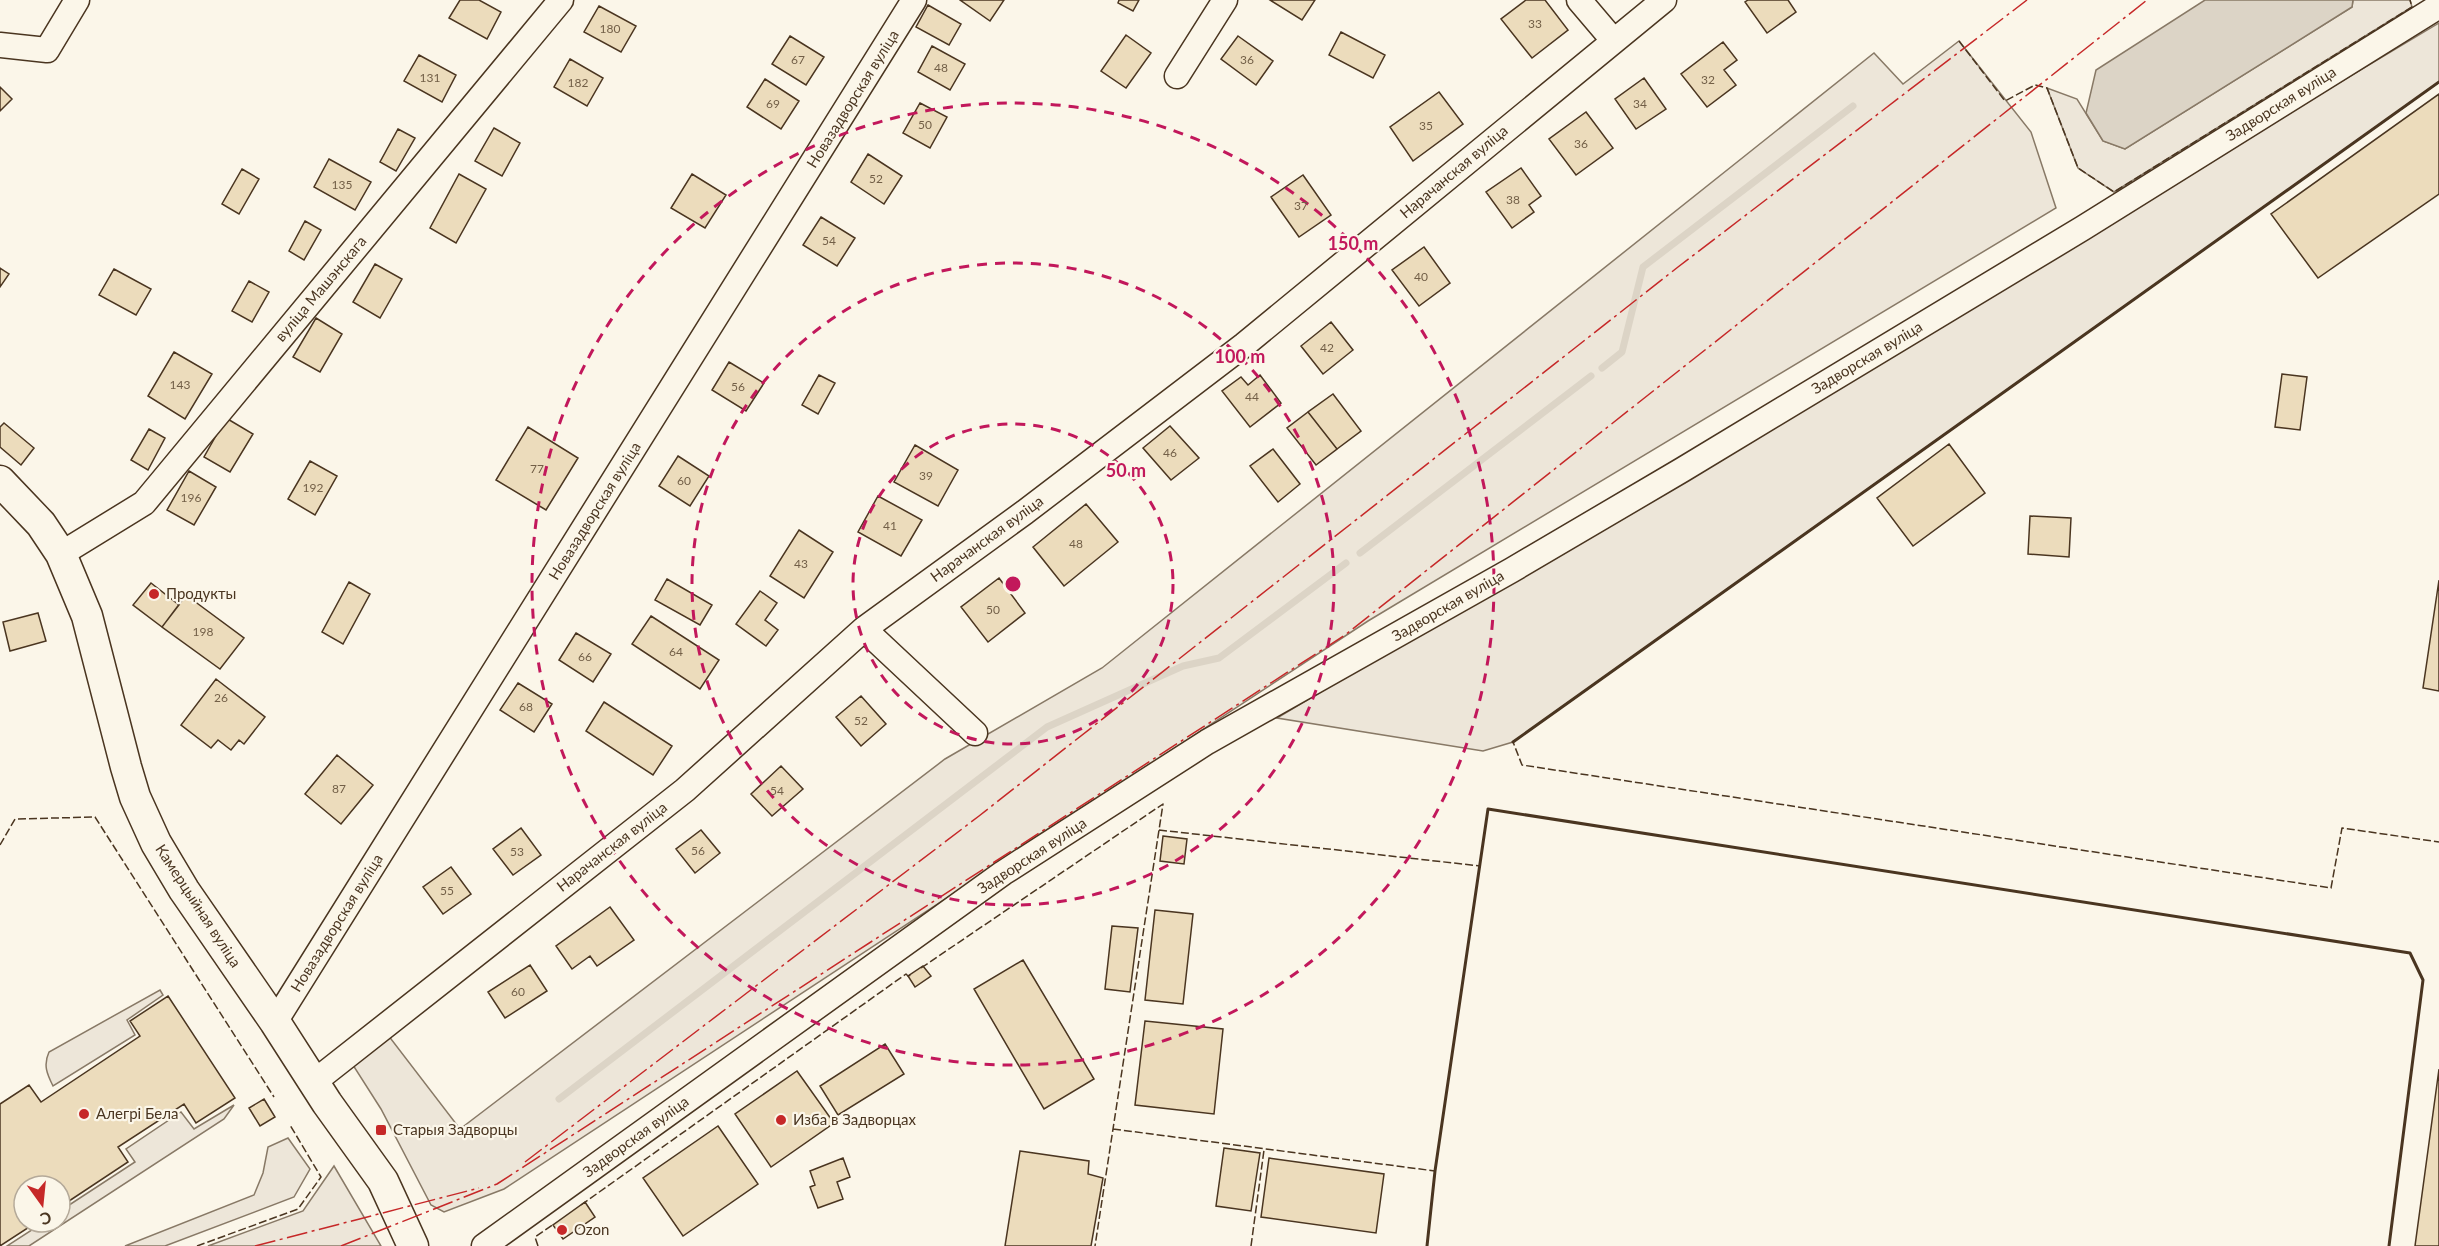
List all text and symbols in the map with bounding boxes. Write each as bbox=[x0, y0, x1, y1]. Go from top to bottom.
house number: 33 bbox=[1528, 16, 1542, 31]
house number: 180 bbox=[600, 21, 620, 36]
street label: Новазадворская вуліца bbox=[802, 26, 902, 171]
house number: 67 bbox=[791, 52, 805, 67]
house number: 36 bbox=[1240, 52, 1254, 67]
house number: 48 bbox=[934, 60, 948, 75]
street label: Задворская вуліца bbox=[2222, 62, 2339, 144]
house number: 131 bbox=[420, 70, 440, 85]
house number: 32 bbox=[1701, 72, 1715, 87]
house number: 182 bbox=[568, 75, 588, 90]
house number: 69 bbox=[766, 96, 780, 111]
house number: 34 bbox=[1633, 96, 1647, 111]
house number: 50 bbox=[918, 117, 932, 132]
house number: 35 bbox=[1419, 118, 1433, 133]
street label: Нарачанская вуліца bbox=[1396, 121, 1511, 222]
house number: 36 bbox=[1574, 136, 1588, 151]
house number: 52 bbox=[869, 171, 883, 186]
house number: 135 bbox=[332, 177, 352, 192]
house number: 38 bbox=[1506, 192, 1520, 207]
house number: 37 bbox=[1294, 198, 1308, 213]
street label: вуліца Машэнскага bbox=[271, 232, 370, 345]
text: 150 m bbox=[1328, 232, 1378, 254]
house number: 54 bbox=[822, 233, 836, 248]
house number: 40 bbox=[1414, 269, 1428, 284]
street label: Задворская вуліца bbox=[1808, 317, 1925, 397]
house number: 42 bbox=[1320, 340, 1334, 355]
text: 100 m bbox=[1215, 345, 1265, 367]
house number: 143 bbox=[170, 377, 190, 392]
house number: 56 bbox=[731, 379, 745, 394]
house number: 44 bbox=[1245, 389, 1259, 404]
street label: Новазадворская вуліца bbox=[544, 438, 644, 583]
house number: 46 bbox=[1163, 445, 1177, 460]
text: 50 m bbox=[1106, 459, 1146, 481]
house number: 77 bbox=[530, 461, 544, 476]
house number: 39 bbox=[919, 468, 933, 483]
house number: 60 bbox=[677, 473, 691, 488]
house number: 192 bbox=[303, 480, 323, 495]
house number: 196 bbox=[181, 490, 201, 505]
street label: Нарачанская вуліца bbox=[927, 491, 1046, 585]
house number: 41 bbox=[883, 518, 897, 533]
house number: 48 bbox=[1069, 536, 1083, 551]
house number: 43 bbox=[794, 556, 808, 571]
street label: Задворская вуліца bbox=[1388, 566, 1507, 645]
centre of rings bbox=[1003, 574, 1023, 594]
place label: Продукты bbox=[166, 584, 236, 602]
marker: Продукты bbox=[147, 587, 161, 601]
house number: 50 bbox=[986, 602, 1000, 617]
house number: 198 bbox=[193, 624, 213, 639]
house number: 64 bbox=[669, 644, 683, 659]
house number: 66 bbox=[578, 649, 592, 664]
house number: 26 bbox=[214, 690, 228, 705]
house number: 68 bbox=[519, 699, 533, 714]
house number: 52 bbox=[854, 713, 868, 728]
house number: 87 bbox=[332, 781, 346, 796]
house number: 54 bbox=[770, 783, 784, 798]
street label: Нарачанская вуліца bbox=[553, 798, 670, 895]
street label: Задворская вуліца bbox=[974, 813, 1089, 897]
street label: Камерцыйная вуліца bbox=[152, 841, 245, 970]
house number: 56 bbox=[691, 843, 705, 858]
house number: 53 bbox=[510, 844, 524, 859]
street label: Новазадворская вуліца bbox=[286, 850, 386, 995]
house number: 55 bbox=[440, 883, 454, 898]
house number: 60 bbox=[511, 984, 525, 999]
street label: Задворская вуліца bbox=[579, 1092, 692, 1181]
place label: Алегрі Бела bbox=[96, 1104, 178, 1122]
marker: Алегрі Бела bbox=[77, 1107, 91, 1121]
place label: Изба в Задворцах bbox=[793, 1110, 916, 1128]
marker: Изба в Задворцах bbox=[774, 1113, 788, 1127]
place label: Старыя Задворцы bbox=[393, 1120, 518, 1138]
marker: Старыя Задворцы bbox=[374, 1123, 388, 1137]
north arrow bbox=[12, 1174, 72, 1234]
text: С bbox=[38, 1208, 54, 1230]
place label: Ozon bbox=[574, 1220, 609, 1238]
marker: Ozon bbox=[555, 1223, 569, 1237]

